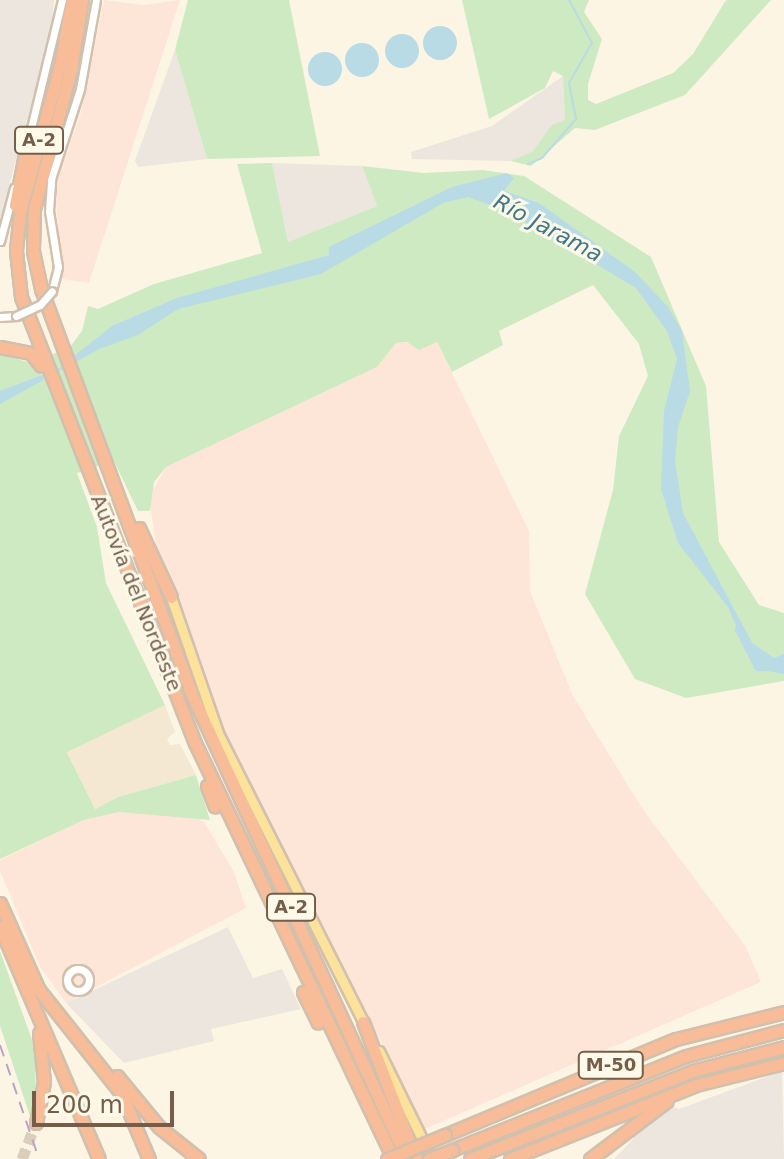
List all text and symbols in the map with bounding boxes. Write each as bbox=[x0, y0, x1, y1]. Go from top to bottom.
road number: A-2 bbox=[13, 126, 65, 154]
water label: Río Jarama bbox=[489, 188, 607, 268]
street label: Autovía del Nordeste bbox=[86, 491, 186, 695]
road number: A-2 bbox=[265, 893, 317, 921]
road number: M-50 bbox=[577, 1051, 645, 1079]
scale bar bbox=[36, 1075, 178, 1125]
text: 200 m bbox=[46, 1091, 123, 1119]

